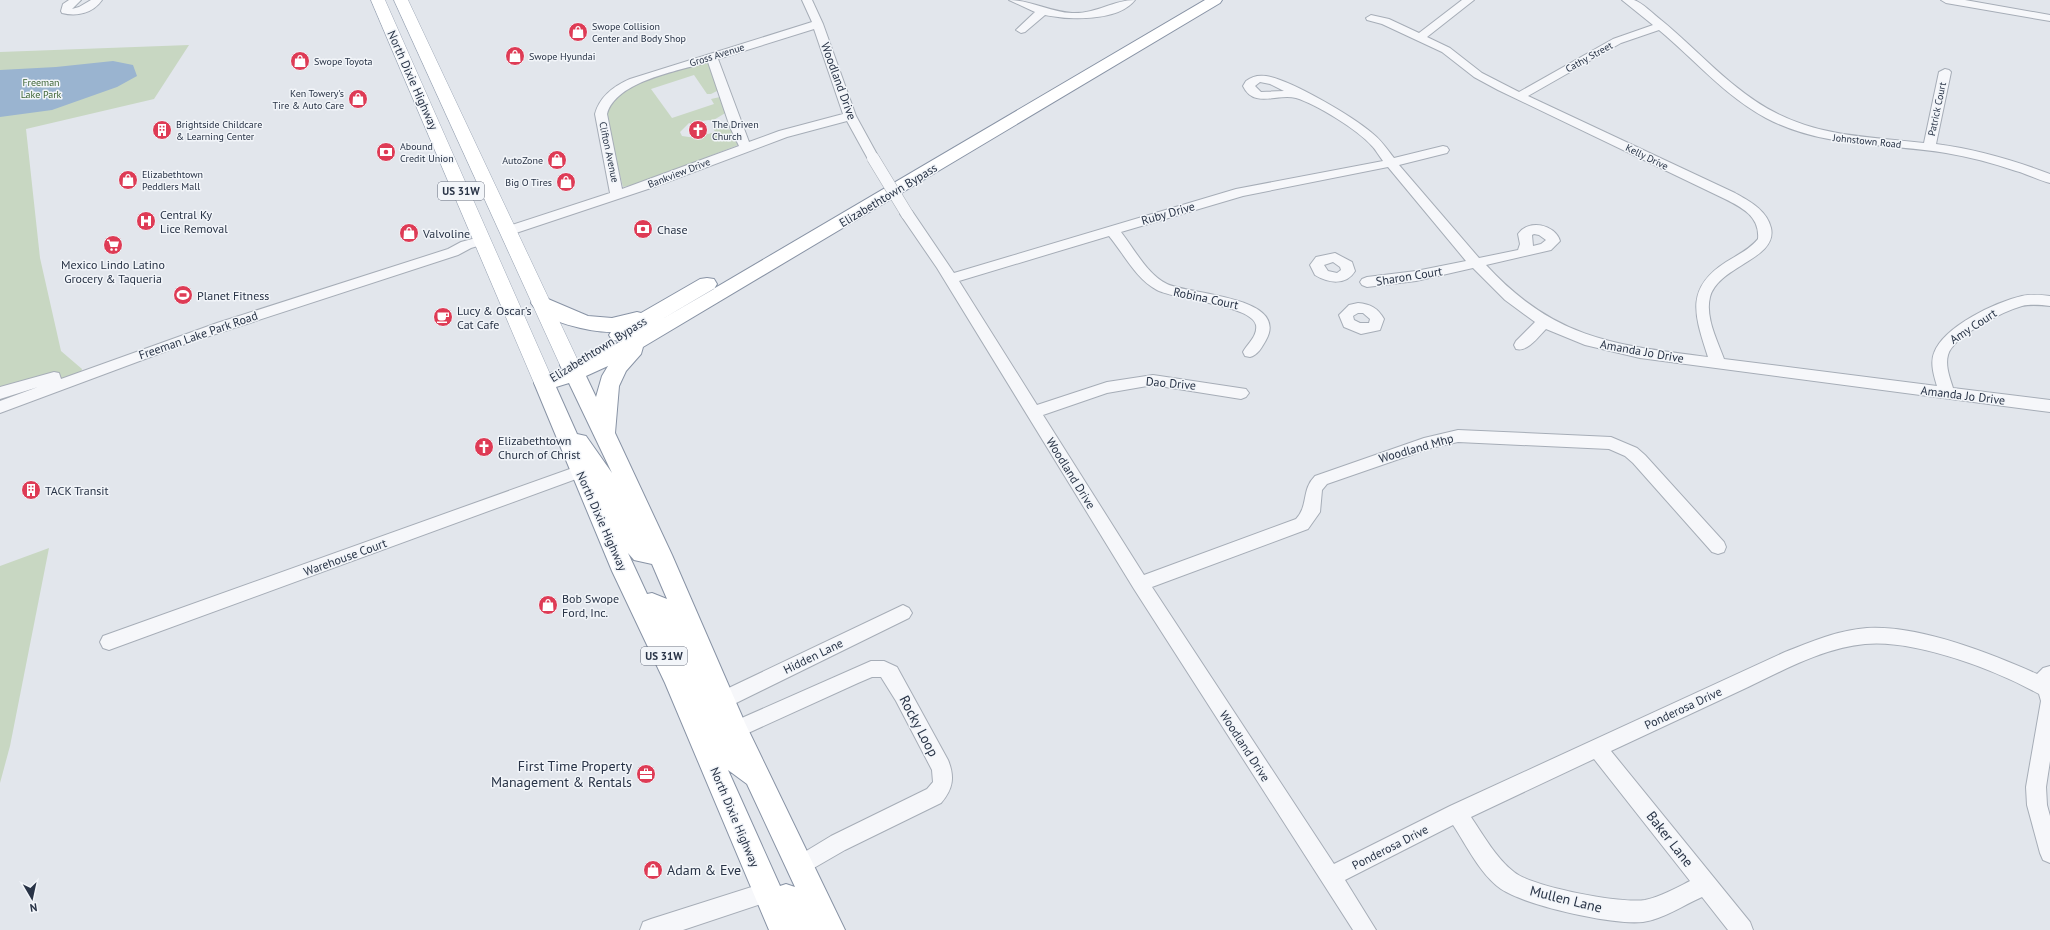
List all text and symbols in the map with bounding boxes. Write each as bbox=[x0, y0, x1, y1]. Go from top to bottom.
place label: Swope Collision Center and Body Shop bbox=[592, 20, 686, 45]
shop icon: Swope Collision Center and Body Shop bbox=[567, 21, 589, 43]
street label: North Dixie Highway bbox=[384, 28, 442, 132]
street label: Cathy Street bbox=[1563, 38, 1615, 75]
street label: Gross Avenue bbox=[688, 40, 746, 70]
street label: Woodland Drive bbox=[818, 40, 860, 122]
shop icon: Swope Hyundai bbox=[504, 45, 526, 67]
shop icon: Swope Toyota bbox=[289, 50, 311, 72]
place label: Swope Hyundai bbox=[529, 50, 595, 63]
place label: Swope Toyota bbox=[314, 55, 373, 68]
park label: Freeman Lake Park bbox=[21, 76, 62, 101]
street label: Patrick Court bbox=[1925, 80, 1949, 137]
place label: Ken Towery’s Tire & Auto Care bbox=[273, 87, 344, 112]
shop icon: Ken Towery’s Tire & Auto Care bbox=[347, 88, 369, 110]
place label: Brightside Childcare & Learning Center bbox=[176, 118, 262, 143]
place label: The Driven Church bbox=[712, 118, 759, 143]
building icon: Brightside Childcare & Learning Center bbox=[151, 119, 173, 141]
church icon: The Driven Church bbox=[687, 119, 709, 141]
street label: Clifton Avenue bbox=[596, 120, 622, 184]
street label: Johnstown Road bbox=[1831, 131, 1902, 151]
place label: Abound Credit Union bbox=[400, 140, 454, 165]
bank icon: Abound Credit Union bbox=[375, 141, 397, 163]
street label: Kelly Drive bbox=[1624, 141, 1670, 173]
shop icon: AutoZone bbox=[546, 149, 568, 171]
place label: AutoZone bbox=[502, 154, 543, 167]
street label: Bankview Drive bbox=[646, 155, 712, 191]
street label: Elizabethtown Bypass bbox=[836, 160, 940, 230]
place label: Elizabethtown Peddlers Mall bbox=[142, 168, 203, 193]
shop icon: Elizabethtown Peddlers Mall bbox=[117, 169, 139, 191]
shop icon: Big O Tires bbox=[555, 171, 577, 193]
place label: Big O Tires bbox=[505, 176, 552, 189]
road number: US 31W bbox=[438, 182, 484, 200]
street label: Ruby Drive bbox=[1139, 198, 1197, 228]
place label: Central Ky Lice Removal bbox=[160, 207, 228, 236]
hospital icon: Central Ky Lice Removal bbox=[135, 210, 157, 232]
bank icon: Chase bbox=[632, 218, 654, 240]
shop icon: Valvoline bbox=[398, 222, 420, 244]
place label: Chase bbox=[657, 222, 688, 237]
place label: Valvoline bbox=[422, 226, 470, 241]
supermarket icon: Mexico Lindo Latino Grocery & Taqueria bbox=[102, 234, 124, 256]
place label: Mexico Lindo Latino Grocery & Taqueria bbox=[61, 257, 165, 286]
street label: Sharon Court bbox=[1375, 263, 1443, 289]
sports icon: Planet Fitness bbox=[172, 284, 194, 306]
street label: Robina Court bbox=[1172, 284, 1240, 312]
place label: Planet Fitness bbox=[197, 288, 269, 303]
place label: Lucy & Oscar's Cat Cafe bbox=[457, 303, 532, 332]
street label: Amy Court bbox=[1947, 305, 1999, 347]
cafe icon: Lucy & Oscar's Cat Cafe bbox=[432, 306, 454, 328]
street label: Freeman Lake Park Road bbox=[136, 308, 260, 362]
street label: Elizabethtown Bypass bbox=[547, 313, 649, 385]
street label: Amanda Jo Drive bbox=[1599, 336, 1685, 366]
street label: Dao Drive bbox=[1145, 373, 1197, 393]
street label: Amanda Jo Drive bbox=[1920, 382, 2006, 408]
street label: Woodland Mhp bbox=[1377, 430, 1455, 466]
place label: Elizabethtown Church of Christ bbox=[498, 433, 580, 462]
street label: Woodland Drive bbox=[1043, 435, 1099, 511]
church icon: Elizabethtown Church of Christ bbox=[473, 436, 495, 458]
street label: North Dixie Highway bbox=[573, 469, 631, 573]
building icon: TACK Transit bbox=[20, 479, 42, 501]
place label: TACK Transit bbox=[45, 483, 109, 498]
street label: Warehouse Court bbox=[301, 535, 389, 579]
place label: Bob Swope Ford, Inc. bbox=[562, 591, 619, 620]
shop icon: Bob Swope Ford, Inc. bbox=[537, 594, 559, 616]
street label: Hidden Lane bbox=[781, 635, 845, 677]
road number: US 31W bbox=[641, 647, 687, 665]
street label: Ponderosa Drive bbox=[1642, 684, 1724, 732]
street label: Rocky Loop bbox=[895, 692, 943, 760]
street label: Woodland Drive bbox=[1217, 708, 1273, 784]
place label: First Time Property Management & Rentals bbox=[491, 757, 632, 791]
office icon: First Time Property Management & Rentals bbox=[635, 763, 657, 785]
street label: North Dixie Highway bbox=[707, 765, 763, 870]
street label: Baker Lane bbox=[1643, 807, 1697, 871]
street label: Ponderosa Drive bbox=[1349, 821, 1431, 873]
shop icon: Adam & Eve bbox=[642, 859, 664, 881]
place label: Adam & Eve bbox=[667, 861, 741, 879]
north arrow bbox=[12, 878, 52, 918]
street label: Mullen Lane bbox=[1528, 881, 1604, 917]
text: N bbox=[29, 900, 38, 915]

